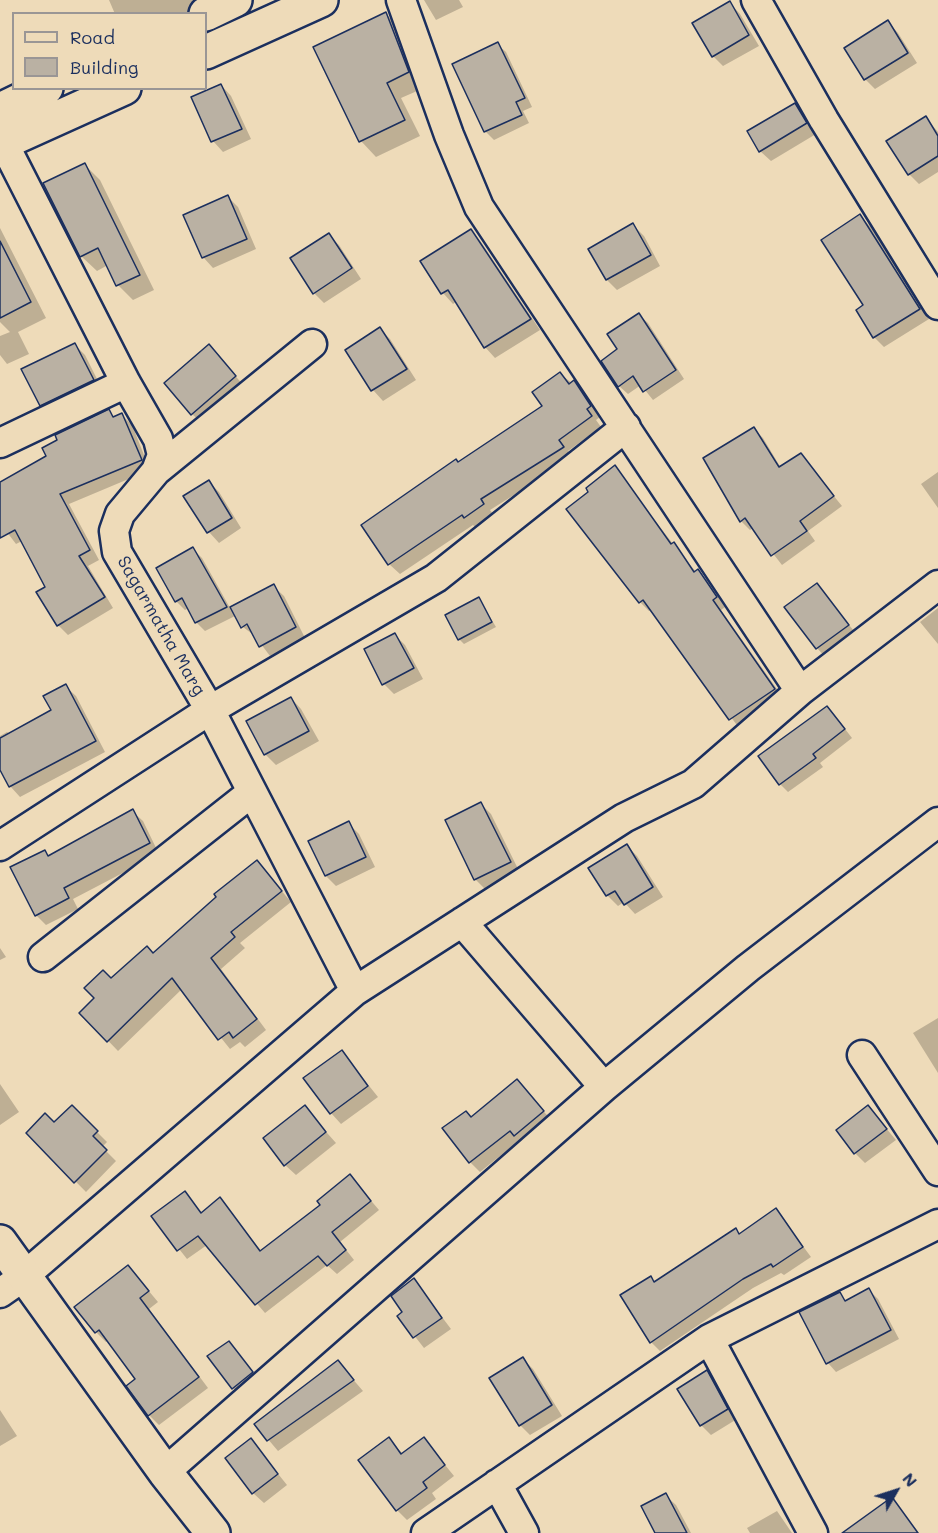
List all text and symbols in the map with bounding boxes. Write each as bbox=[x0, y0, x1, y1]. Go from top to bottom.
legend bbox=[12, 12, 207, 90]
text: Road bbox=[70, 25, 115, 49]
text: Building bbox=[70, 55, 138, 79]
street label: Sagarmatha Marg bbox=[112, 552, 210, 700]
north arrow bbox=[866, 1461, 926, 1521]
text: N bbox=[898, 1468, 922, 1491]

